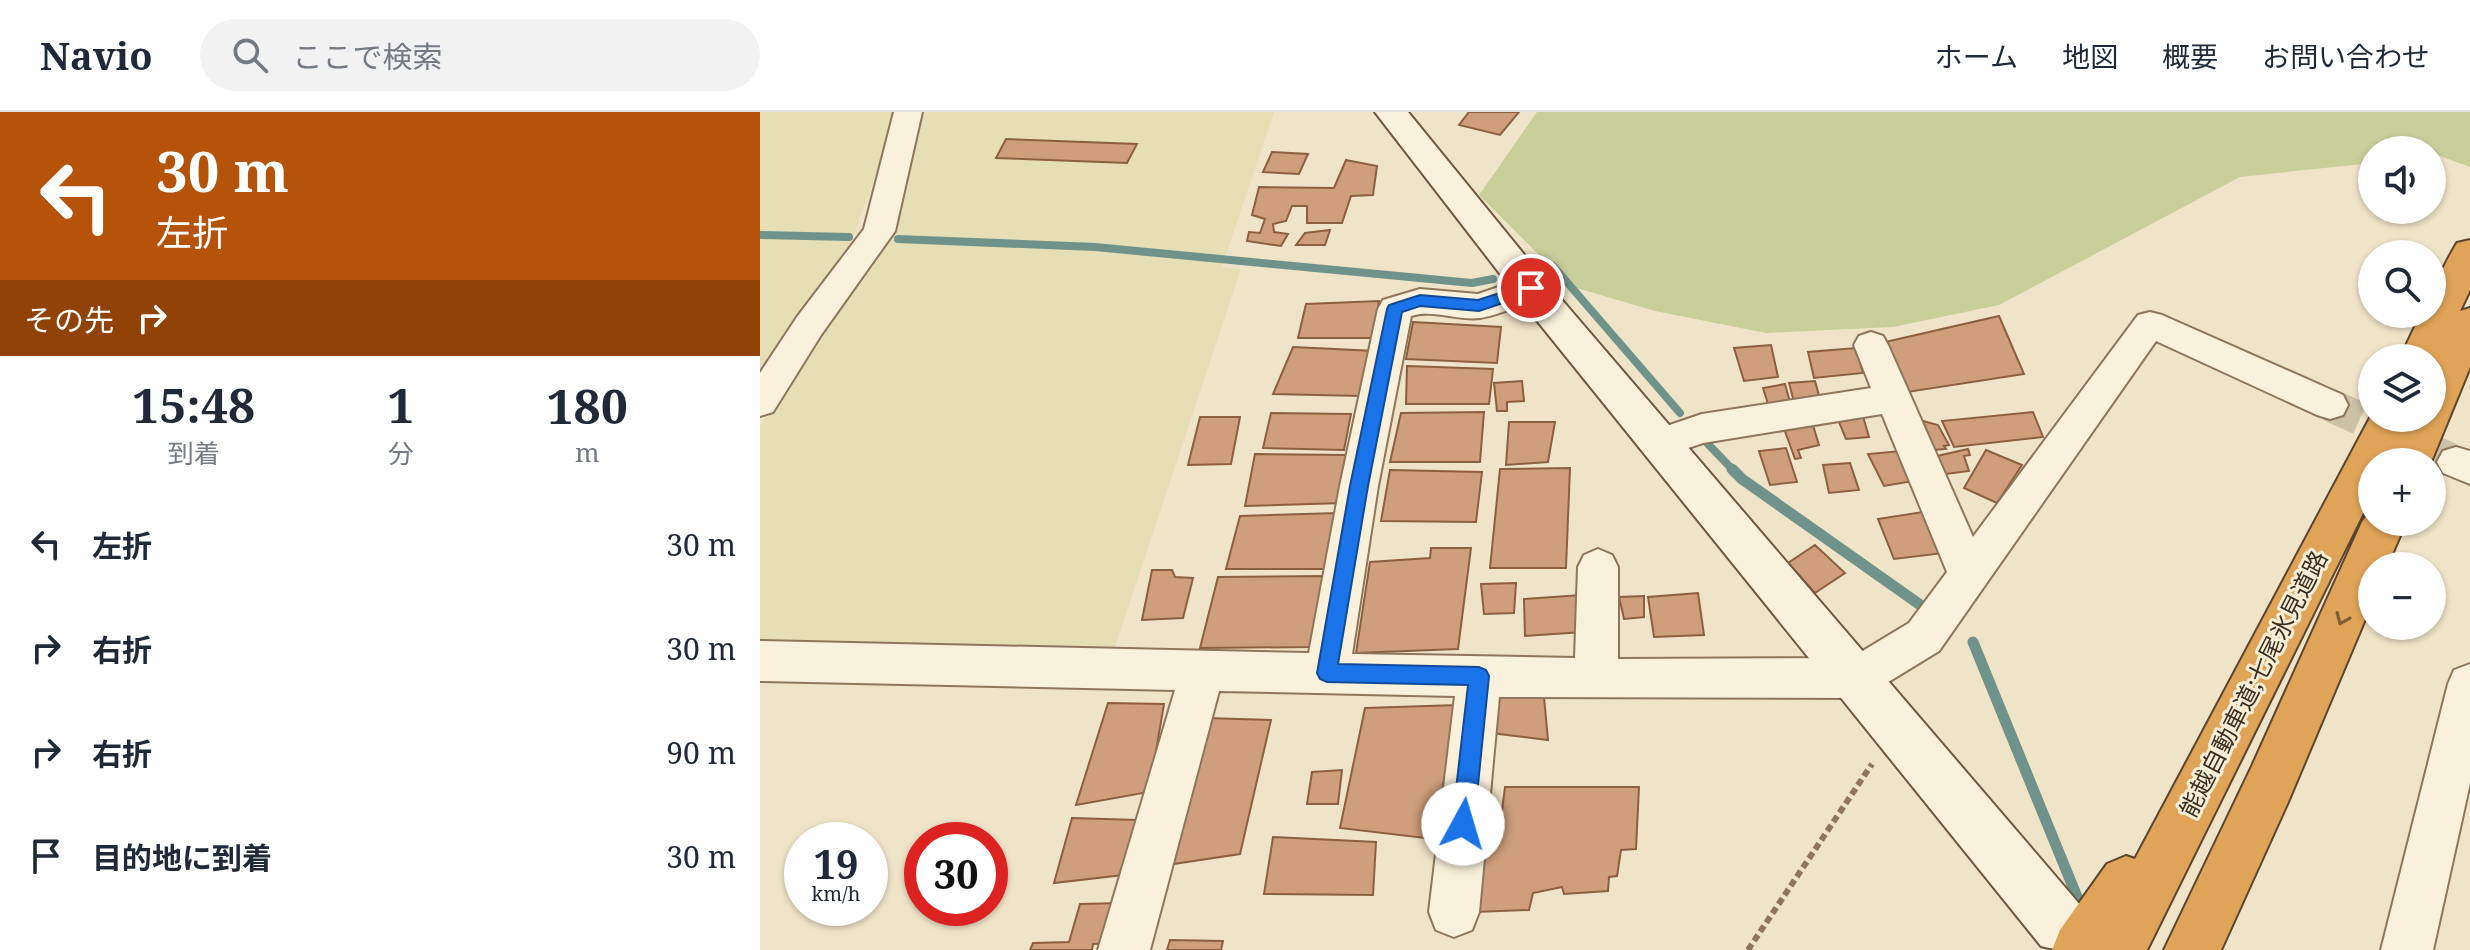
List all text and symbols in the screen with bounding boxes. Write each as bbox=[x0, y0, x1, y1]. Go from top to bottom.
search box bbox=[200, 19, 760, 91]
text: Navio bbox=[40, 29, 152, 81]
icon: search bbox=[228, 33, 272, 77]
text: ここで検索 bbox=[292, 36, 442, 77]
text: ホーム bbox=[1935, 37, 2018, 75]
text: 地図 bbox=[2062, 37, 2118, 75]
text: 概要 bbox=[2162, 37, 2218, 75]
text: お問い合わせ bbox=[2262, 37, 2430, 75]
text: 30 m bbox=[156, 132, 289, 208]
map controls bbox=[2358, 136, 2446, 640]
button: sound bbox=[2358, 136, 2446, 224]
icon: left bbox=[24, 144, 128, 248]
text: 左折 bbox=[156, 208, 228, 257]
button: search bbox=[2358, 240, 2446, 328]
pin bbox=[1497, 254, 1565, 322]
icon: arrive bbox=[1509, 266, 1553, 310]
icon: right bbox=[130, 296, 174, 340]
text: その先 bbox=[24, 299, 114, 340]
button: layers bbox=[2358, 344, 2446, 432]
text: 15:48 bbox=[132, 372, 255, 437]
text: 1 bbox=[387, 372, 414, 437]
text: 180 bbox=[546, 373, 628, 438]
text: m bbox=[575, 434, 599, 470]
text: 到着 bbox=[168, 435, 220, 471]
text: 分 bbox=[388, 435, 414, 471]
button: + bbox=[2358, 448, 2446, 536]
icon: left bbox=[24, 522, 68, 566]
text: 30 m bbox=[666, 524, 736, 565]
text: 左折 bbox=[92, 525, 152, 566]
street label: 能越自動車道;七尾氷見道路 bbox=[2171, 544, 2334, 822]
button: − bbox=[2358, 552, 2446, 640]
one-way arrow bbox=[2335, 611, 2351, 625]
icon: right bbox=[24, 626, 68, 670]
text: 30 m bbox=[666, 628, 736, 669]
text: 右折 bbox=[92, 629, 152, 670]
icon: right bbox=[24, 730, 68, 774]
text: 90 m bbox=[666, 732, 736, 773]
text: 右折 bbox=[92, 733, 152, 774]
position arrow bbox=[1421, 782, 1505, 866]
speed limit sign: 30 bbox=[904, 822, 1008, 926]
icon: arrive bbox=[24, 834, 68, 878]
text: 30 m bbox=[666, 836, 736, 877]
text: 19 bbox=[813, 836, 859, 891]
text: 目的地に到着 bbox=[92, 837, 272, 878]
text: km/h bbox=[811, 880, 861, 907]

